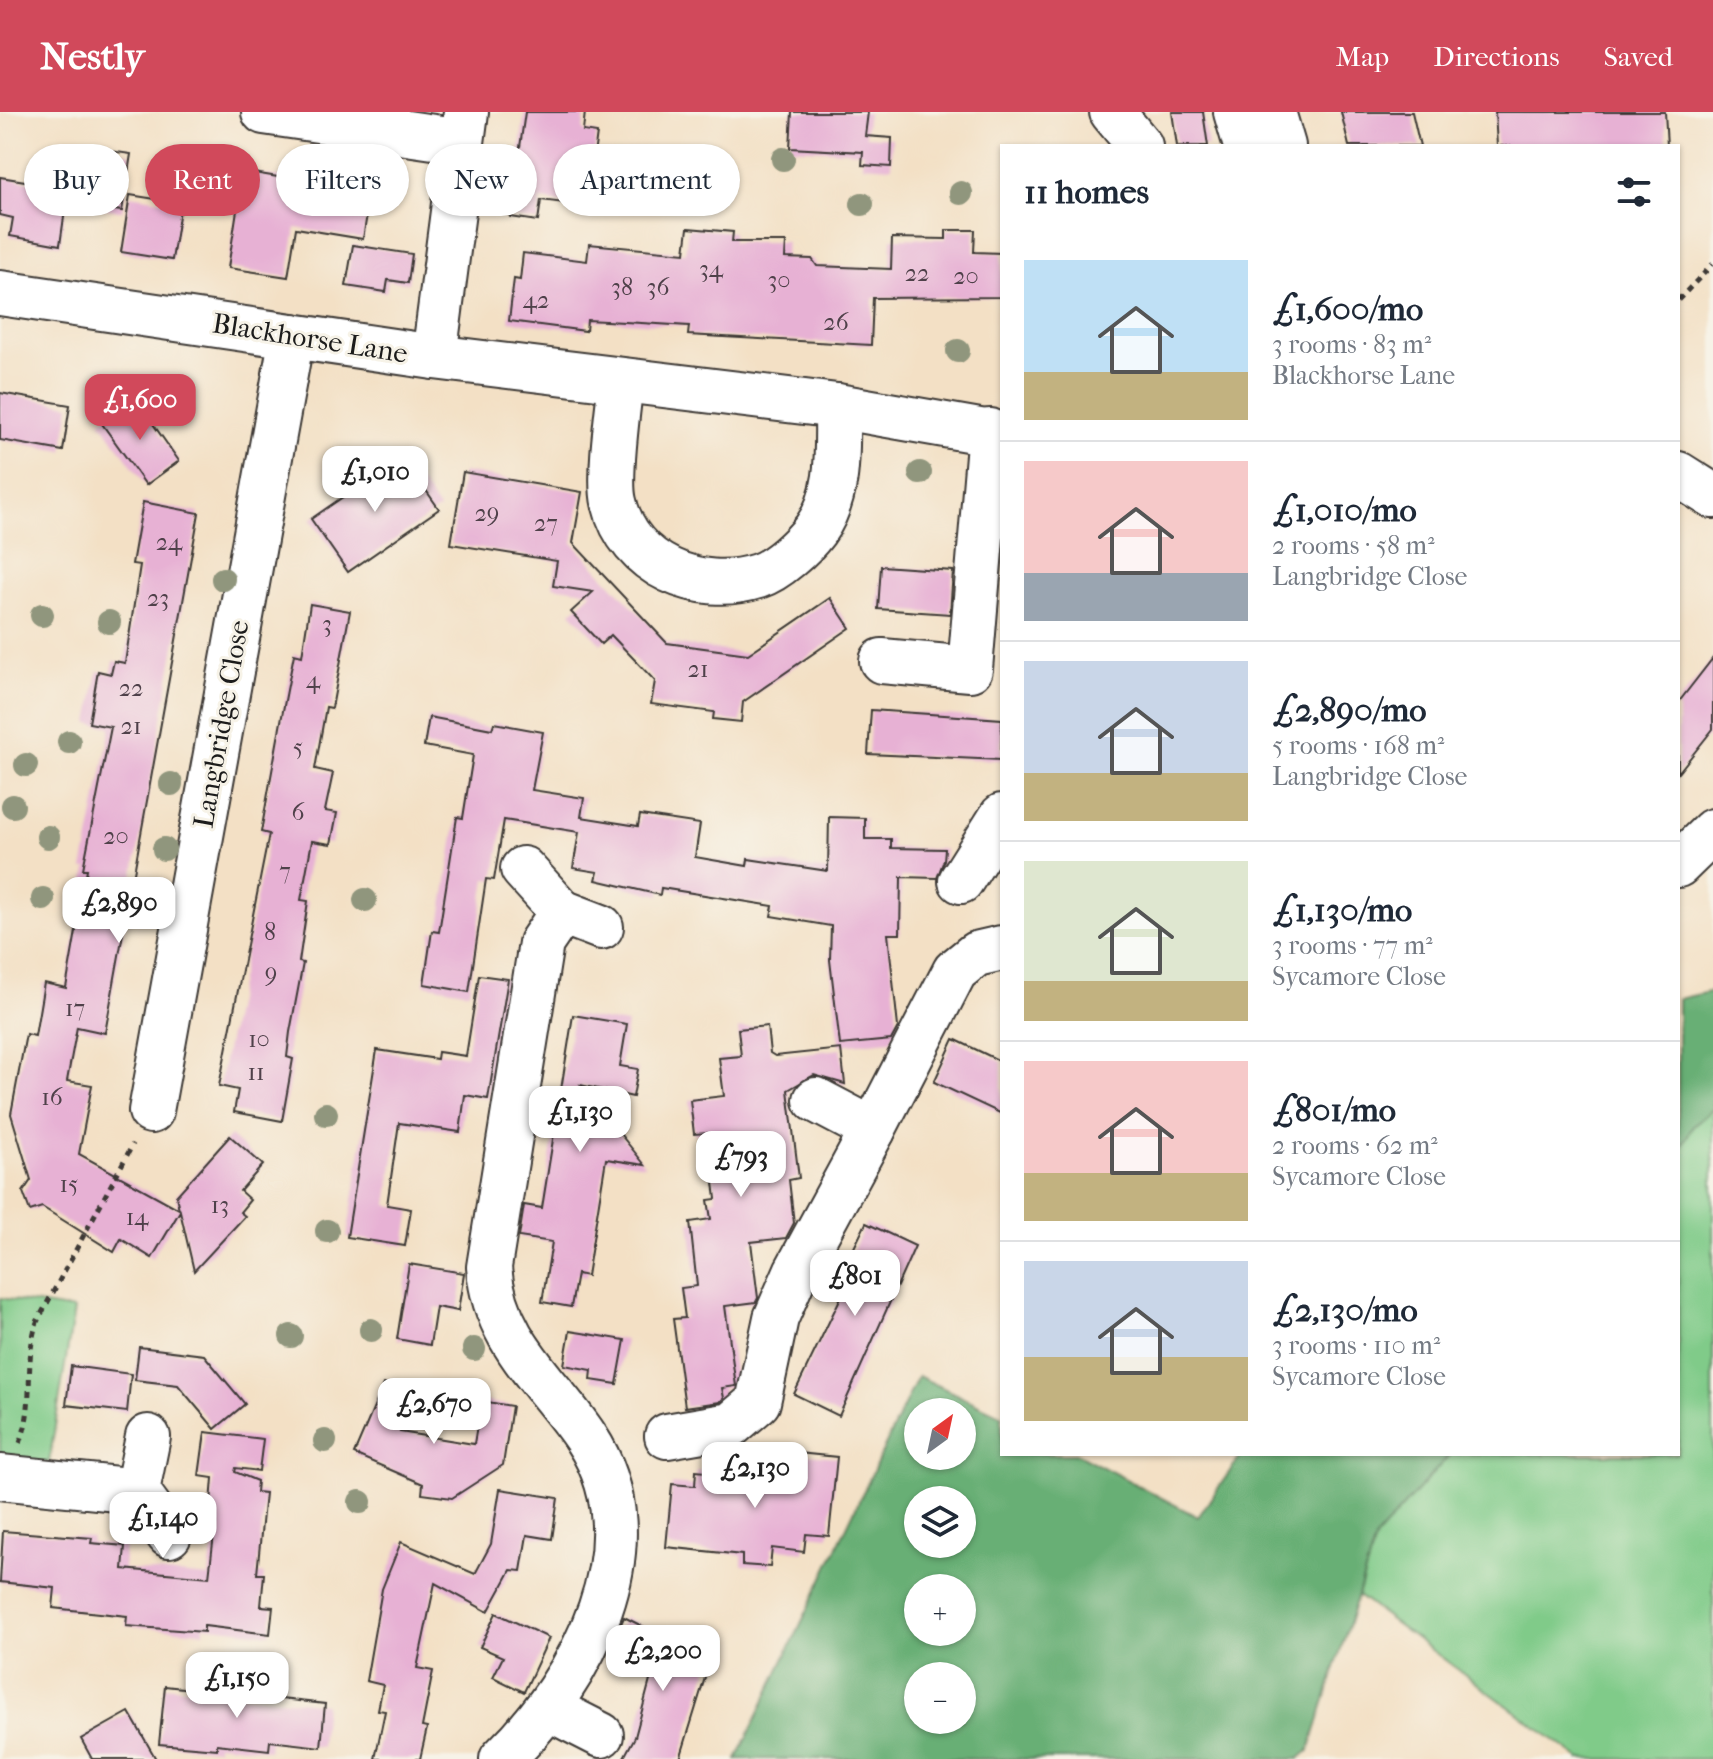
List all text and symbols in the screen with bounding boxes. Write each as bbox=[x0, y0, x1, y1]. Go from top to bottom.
text: Nestly bbox=[40, 34, 145, 79]
text: Map bbox=[1336, 40, 1389, 73]
text: Directions bbox=[1433, 40, 1560, 73]
text: Saved bbox=[1604, 40, 1673, 73]
chip: Buy bbox=[24, 144, 129, 216]
chip: Rent bbox=[145, 144, 260, 216]
chip: Filters bbox=[276, 144, 409, 216]
chip: New bbox=[425, 144, 537, 216]
chip: Apartment bbox=[553, 144, 740, 216]
icon: filters bbox=[1612, 170, 1656, 214]
text: 11 homes bbox=[1024, 172, 1149, 212]
house number: 34 bbox=[699, 255, 724, 283]
house number: 22 bbox=[905, 259, 929, 287]
house number: 20 bbox=[953, 262, 979, 290]
house number: 30 bbox=[767, 266, 791, 294]
house number: 38 bbox=[611, 273, 633, 301]
house number: 36 bbox=[647, 273, 670, 301]
house number: 42 bbox=[523, 286, 549, 314]
text: £1,600/mo bbox=[1272, 289, 1423, 329]
icon: home bbox=[1088, 292, 1184, 388]
street label: Blackhorse Lane bbox=[210, 306, 410, 370]
house number: 26 bbox=[823, 308, 850, 336]
text: 3 rooms · 83 m² bbox=[1272, 329, 1431, 360]
text: Blackhorse Lane bbox=[1272, 360, 1455, 391]
pin: £1,600 bbox=[75, 374, 205, 442]
text: £1,600 bbox=[103, 384, 177, 415]
pin: £1,010 bbox=[310, 446, 440, 514]
text: £1,010 bbox=[340, 456, 410, 487]
text: £1,010/mo bbox=[1272, 490, 1417, 530]
icon: home bbox=[1088, 493, 1184, 589]
house number: 29 bbox=[475, 499, 499, 527]
house number: 27 bbox=[534, 509, 558, 537]
house number: 24 bbox=[156, 528, 183, 556]
text: 2 rooms · 58 m² bbox=[1272, 530, 1435, 561]
text: Langbridge Close bbox=[1272, 561, 1467, 592]
house number: 23 bbox=[147, 584, 169, 612]
house number: 3 bbox=[322, 610, 332, 638]
street label: Langbridge Close bbox=[186, 617, 256, 830]
house number: 21 bbox=[688, 655, 708, 683]
house number: 4 bbox=[306, 666, 321, 694]
house number: 22 bbox=[119, 674, 143, 702]
text: £2,890/mo bbox=[1272, 690, 1427, 730]
icon: home bbox=[1088, 693, 1184, 789]
house number: 21 bbox=[121, 712, 141, 740]
text: 5 rooms · 168 m² bbox=[1272, 730, 1444, 761]
house number: 5 bbox=[293, 733, 303, 761]
text: Langbridge Close bbox=[1272, 761, 1467, 792]
house number: 6 bbox=[292, 798, 306, 826]
house number: 20 bbox=[103, 822, 129, 850]
house number: 7 bbox=[279, 857, 291, 885]
pin: £2,890 bbox=[54, 877, 184, 945]
text: £2,890 bbox=[80, 887, 158, 918]
text: £1,130/mo bbox=[1272, 890, 1412, 930]
icon: home bbox=[1088, 893, 1184, 989]
house number: 8 bbox=[264, 918, 276, 946]
text: 3 rooms · 77 m² bbox=[1272, 930, 1433, 961]
house number: 9 bbox=[265, 959, 277, 987]
text: Sycamore Close bbox=[1272, 961, 1446, 992]
house number: 17 bbox=[65, 994, 85, 1022]
house number: 10 bbox=[248, 1025, 270, 1053]
house number: 11 bbox=[247, 1058, 265, 1086]
house number: 16 bbox=[41, 1083, 64, 1111]
pin: £1,130 bbox=[515, 1086, 645, 1154]
text: £801/mo bbox=[1272, 1090, 1396, 1130]
icon: home bbox=[1088, 1093, 1184, 1189]
text: £1,130 bbox=[547, 1096, 613, 1127]
text: 2 rooms · 62 m² bbox=[1272, 1130, 1438, 1161]
pin: £793 bbox=[694, 1131, 788, 1199]
text: £793 bbox=[714, 1141, 768, 1172]
text: Sycamore Close bbox=[1272, 1161, 1446, 1192]
house number: 15 bbox=[60, 1170, 78, 1198]
house number: 13 bbox=[211, 1191, 229, 1219]
house number: 14 bbox=[126, 1203, 149, 1231]
pin: £801 bbox=[808, 1250, 902, 1318]
text: £801 bbox=[828, 1260, 882, 1291]
text: £2,130/mo bbox=[1272, 1290, 1418, 1330]
icon: home bbox=[1088, 1293, 1184, 1389]
text: 3 rooms · 110 m² bbox=[1272, 1330, 1440, 1361]
text: Sycamore Close bbox=[1272, 1361, 1446, 1392]
pin: £2,670 bbox=[369, 1378, 499, 1446]
text: £2,670 bbox=[396, 1388, 472, 1419]
north arrow bbox=[904, 1398, 976, 1470]
map controls bbox=[904, 1398, 976, 1734]
pin: £2,130 bbox=[690, 1442, 820, 1510]
text: £2,130 bbox=[720, 1452, 790, 1483]
button: layers bbox=[904, 1486, 976, 1558]
pin: £1,140 bbox=[98, 1492, 228, 1560]
text: £1,140 bbox=[128, 1502, 198, 1533]
button: + bbox=[904, 1574, 976, 1646]
pin: £2,200 bbox=[598, 1625, 728, 1693]
text: £2,200 bbox=[624, 1635, 702, 1666]
pin: £1,150 bbox=[172, 1652, 302, 1720]
text: £1,150 bbox=[204, 1662, 270, 1693]
button: − bbox=[904, 1662, 976, 1734]

